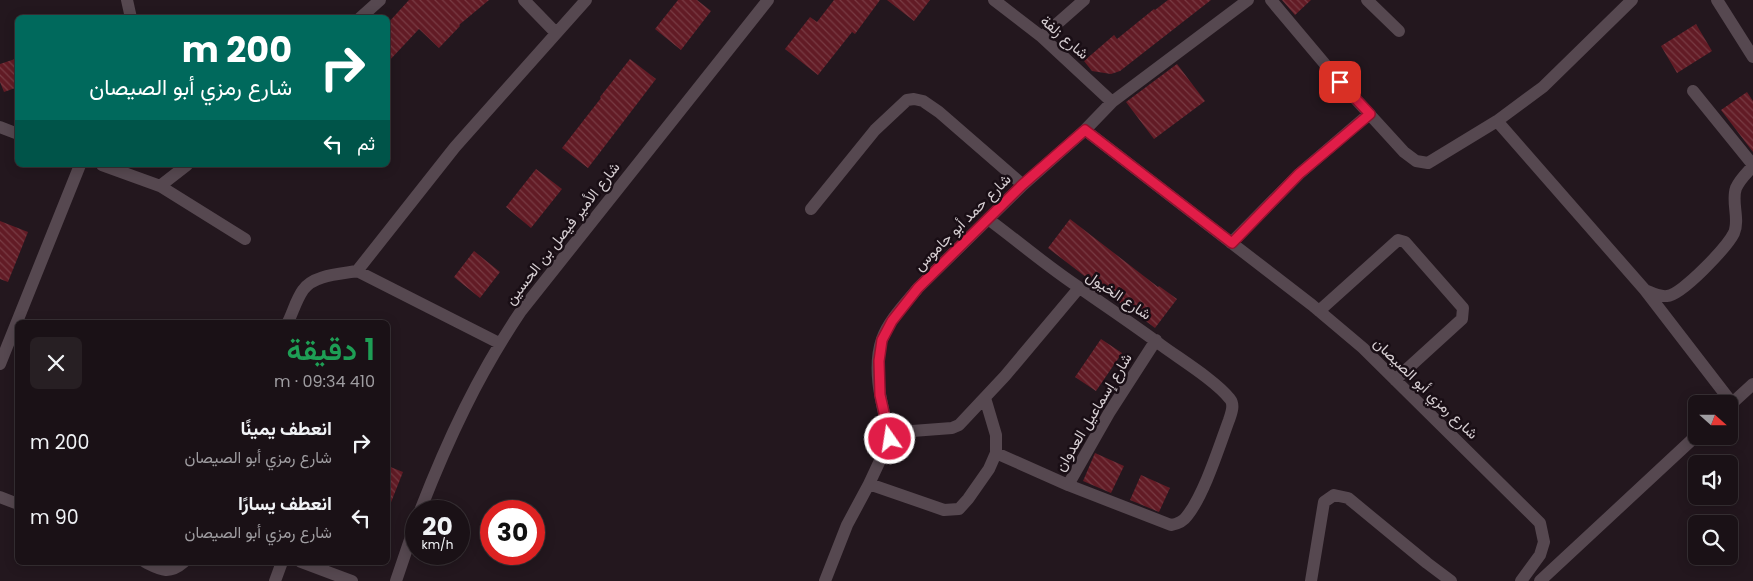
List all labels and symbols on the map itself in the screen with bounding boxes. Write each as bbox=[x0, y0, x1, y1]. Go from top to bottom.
street label: شارع زلفة bbox=[1036, 10, 1094, 65]
pin bbox=[1319, 61, 1361, 103]
street label: شارع الأمير فيصل بن الحسين bbox=[500, 157, 625, 309]
street label: شارع حمد أبو جاموس bbox=[909, 169, 1016, 276]
street label: شارع الخيول bbox=[1082, 265, 1156, 326]
street label: شارع رمزي أبو الصيصان bbox=[1367, 332, 1483, 446]
street label: شارع إسماعيل العدوان bbox=[1049, 349, 1138, 476]
north arrow bbox=[1688, 395, 1738, 445]
position arrow bbox=[863, 412, 915, 464]
speed limit sign: 30 bbox=[480, 500, 545, 565]

